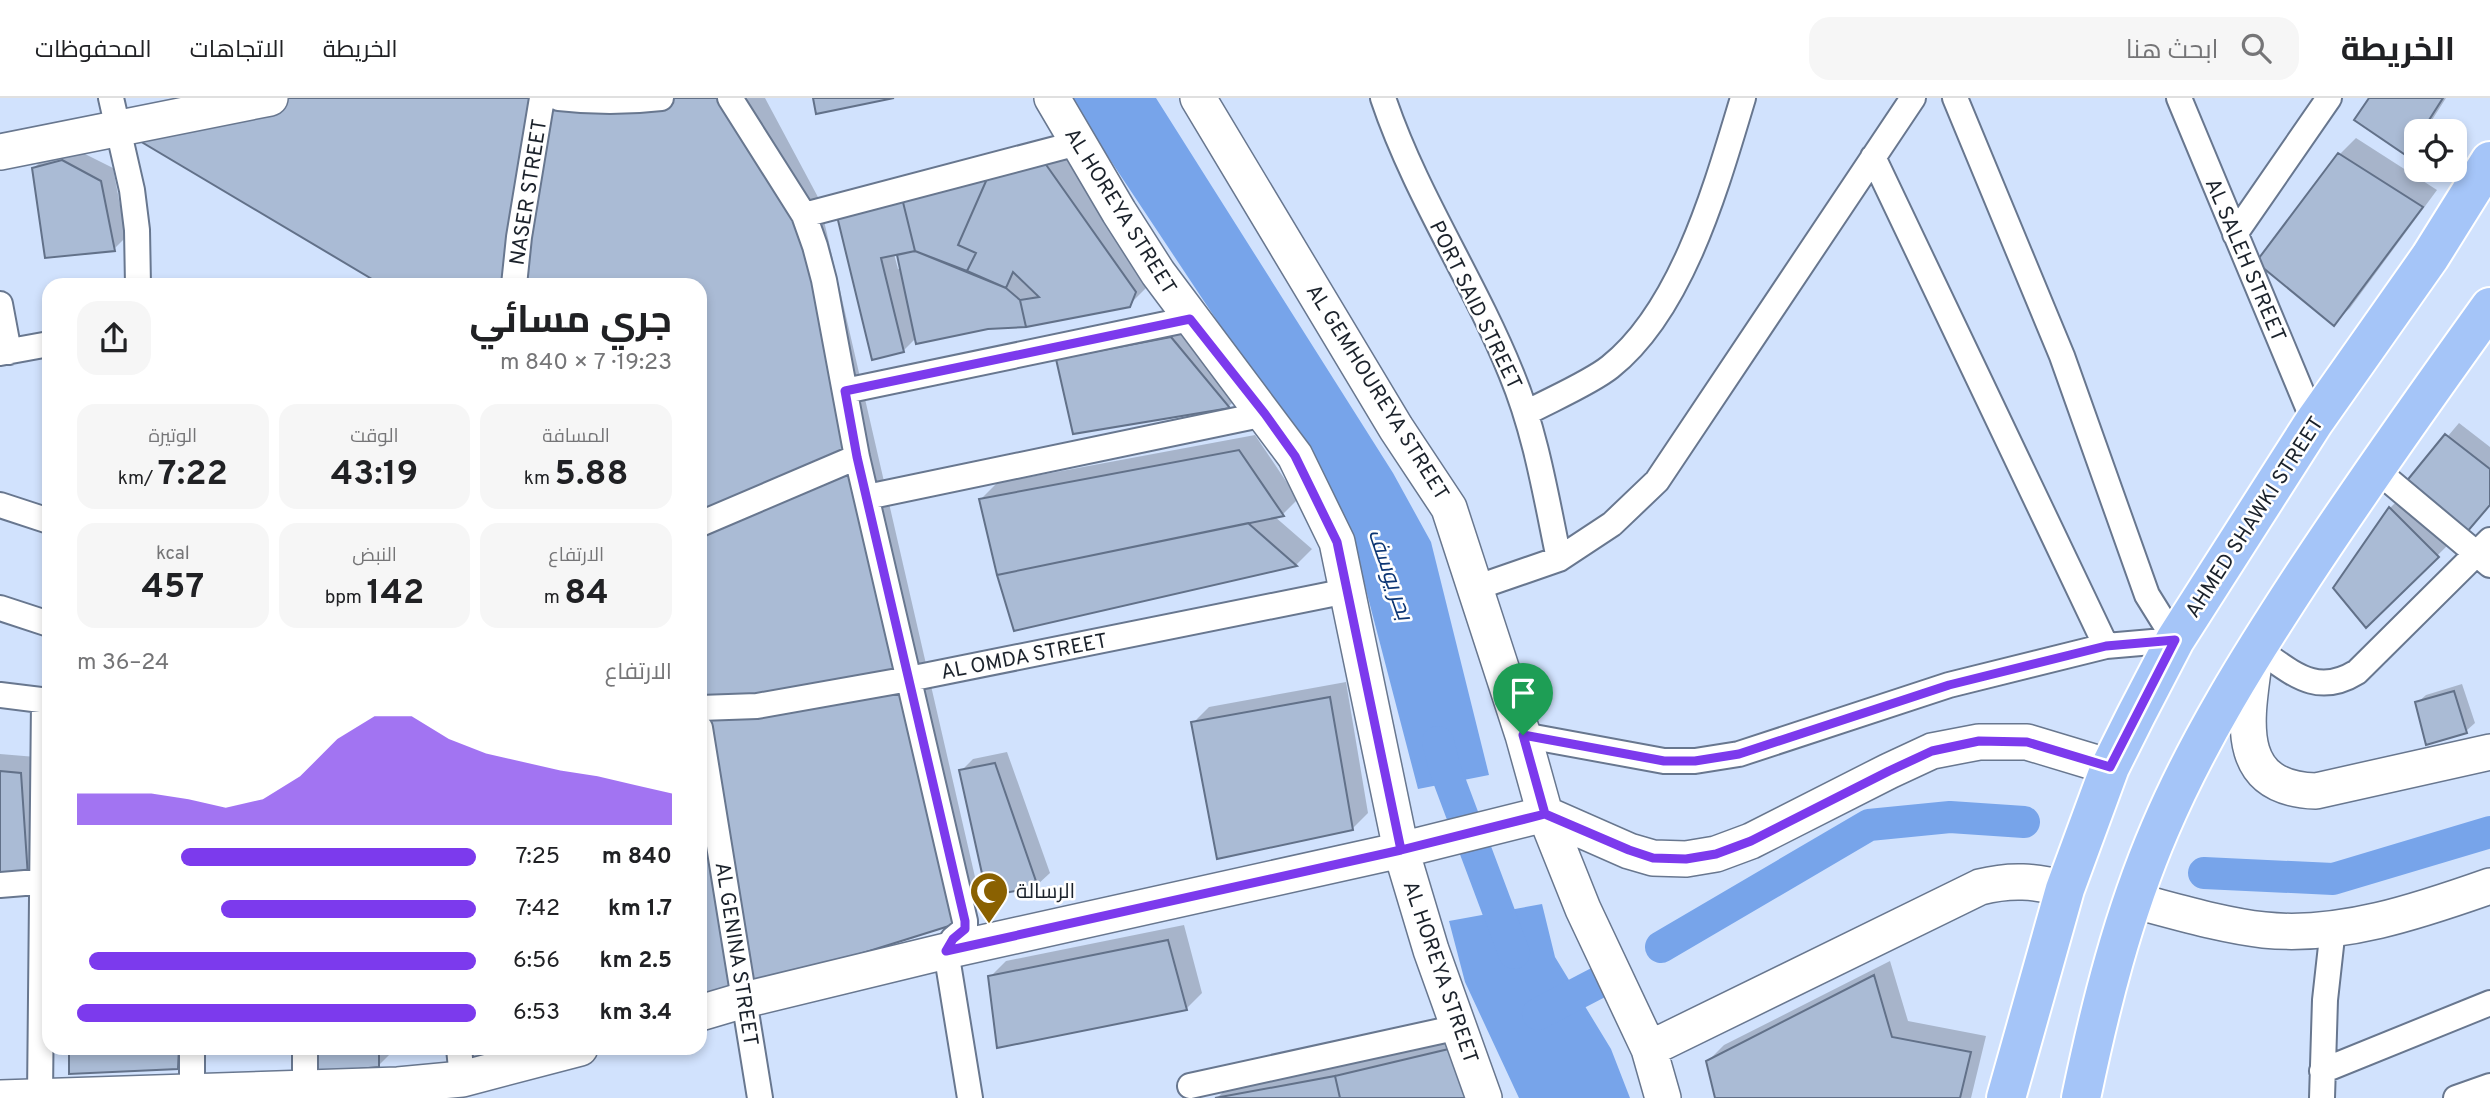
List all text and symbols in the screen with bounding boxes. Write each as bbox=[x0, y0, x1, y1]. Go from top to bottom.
search box bbox=[1809, 17, 2299, 80]
icon: search bbox=[2237, 29, 2275, 67]
text: الخريطة bbox=[2341, 31, 2455, 73]
text: ابحث هنا bbox=[2126, 35, 2219, 68]
text: المحفوظات bbox=[35, 36, 152, 66]
text: الاتجاهات bbox=[190, 36, 285, 66]
text: الخريطة bbox=[323, 36, 398, 66]
street label: NASER STREET bbox=[505, 117, 554, 267]
map controls bbox=[2404, 119, 2467, 182]
button: locate bbox=[2404, 119, 2467, 182]
street label: AL HOREYA STREET bbox=[1057, 123, 1182, 300]
street label: AL SALEH STREET bbox=[2198, 175, 2291, 347]
street label: PORT SAID STREET bbox=[1422, 217, 1527, 395]
street label: AL GEMHOUREYA STREET bbox=[1299, 280, 1454, 506]
text: جري مسائي bbox=[470, 298, 672, 347]
button: share bbox=[77, 301, 151, 375]
text: 19:23 · 7 × 840 m bbox=[500, 349, 672, 378]
street label: AHMED SHAWKI STREET bbox=[2180, 412, 2331, 624]
text: الوتيرة bbox=[148, 425, 197, 449]
text: الوقت bbox=[350, 425, 399, 449]
text: المسافة bbox=[542, 425, 610, 449]
text: 7:22 bbox=[158, 453, 228, 497]
text: 43:19 bbox=[331, 453, 418, 497]
text: 5.88 bbox=[555, 453, 629, 497]
text: /km bbox=[118, 467, 158, 491]
text: km bbox=[524, 467, 555, 491]
water label: بحر يوسف bbox=[1359, 525, 1418, 626]
text: kcal bbox=[156, 542, 190, 566]
text: النبض bbox=[352, 544, 397, 568]
text: الارتفاع bbox=[548, 544, 604, 568]
text: 457 bbox=[142, 566, 204, 610]
text: 142 bbox=[366, 572, 424, 616]
text: 84 bbox=[564, 572, 609, 616]
text: bpm bbox=[325, 586, 366, 610]
text: m bbox=[544, 586, 564, 610]
street label: AL OMDA STREET bbox=[939, 628, 1110, 687]
text: 24–36 m bbox=[77, 649, 169, 678]
text: الارتفاع bbox=[605, 659, 672, 688]
pin bbox=[1493, 663, 1553, 735]
icon: arrive bbox=[1504, 674, 1542, 712]
text: 7:25 bbox=[515, 843, 560, 872]
text: 840 m bbox=[602, 843, 672, 872]
street label: AL GENINA STREET bbox=[708, 860, 763, 1048]
mosque icon: الرسالة bbox=[968, 870, 1010, 925]
street label: AL HOREYA STREET bbox=[1396, 877, 1484, 1067]
place label: الرسالة bbox=[1016, 879, 1075, 906]
text: 7:42 bbox=[515, 895, 560, 924]
text: 1.7 km bbox=[608, 895, 672, 924]
text: 6:56 bbox=[513, 947, 560, 976]
text: 2.5 km bbox=[599, 947, 672, 976]
text: 6:53 bbox=[513, 999, 560, 1028]
text: 3.4 km bbox=[600, 999, 672, 1028]

